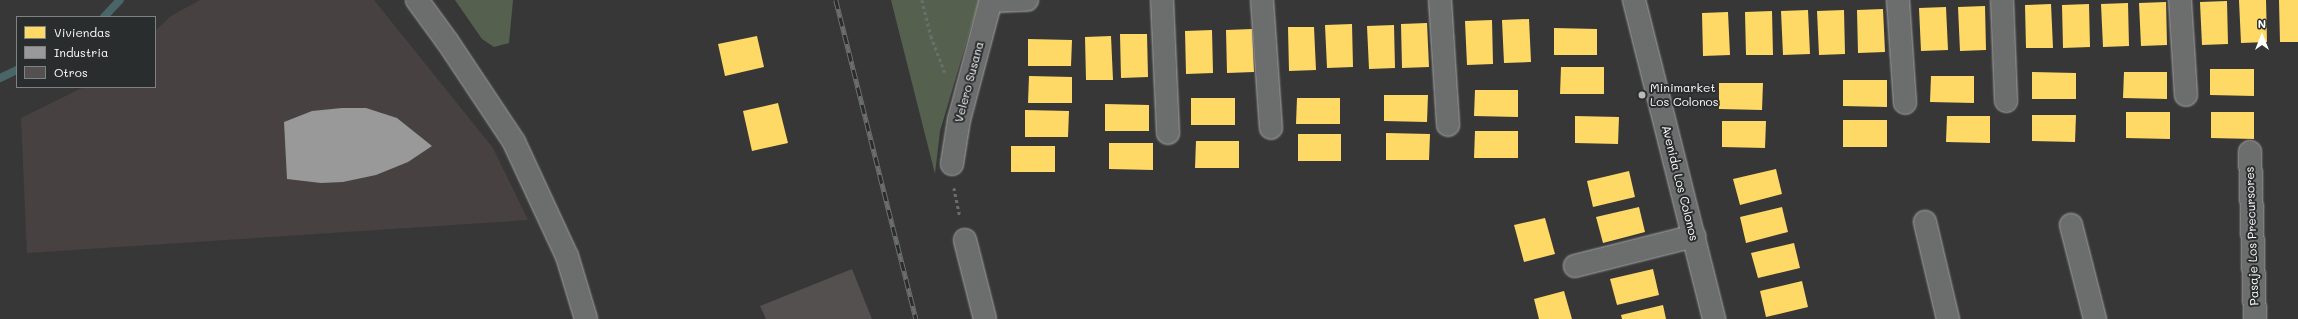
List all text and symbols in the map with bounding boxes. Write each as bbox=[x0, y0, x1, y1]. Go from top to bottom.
legend bbox=[16, 16, 156, 88]
north arrow bbox=[2242, 16, 2282, 56]
text: N bbox=[2258, 16, 2266, 31]
text: Viviendas bbox=[54, 24, 110, 40]
street label: Velero Susana bbox=[951, 40, 987, 124]
text: Industria bbox=[54, 44, 108, 60]
text: Otros bbox=[54, 64, 88, 80]
place label: Minimarket Los Colonos bbox=[1650, 81, 1719, 109]
marker: Minimarket Los Colonos bbox=[1637, 90, 1647, 100]
street label: Avenida Los Colonos bbox=[1659, 124, 1701, 242]
street label: Pasaje Los Precursores bbox=[2242, 166, 2262, 306]

